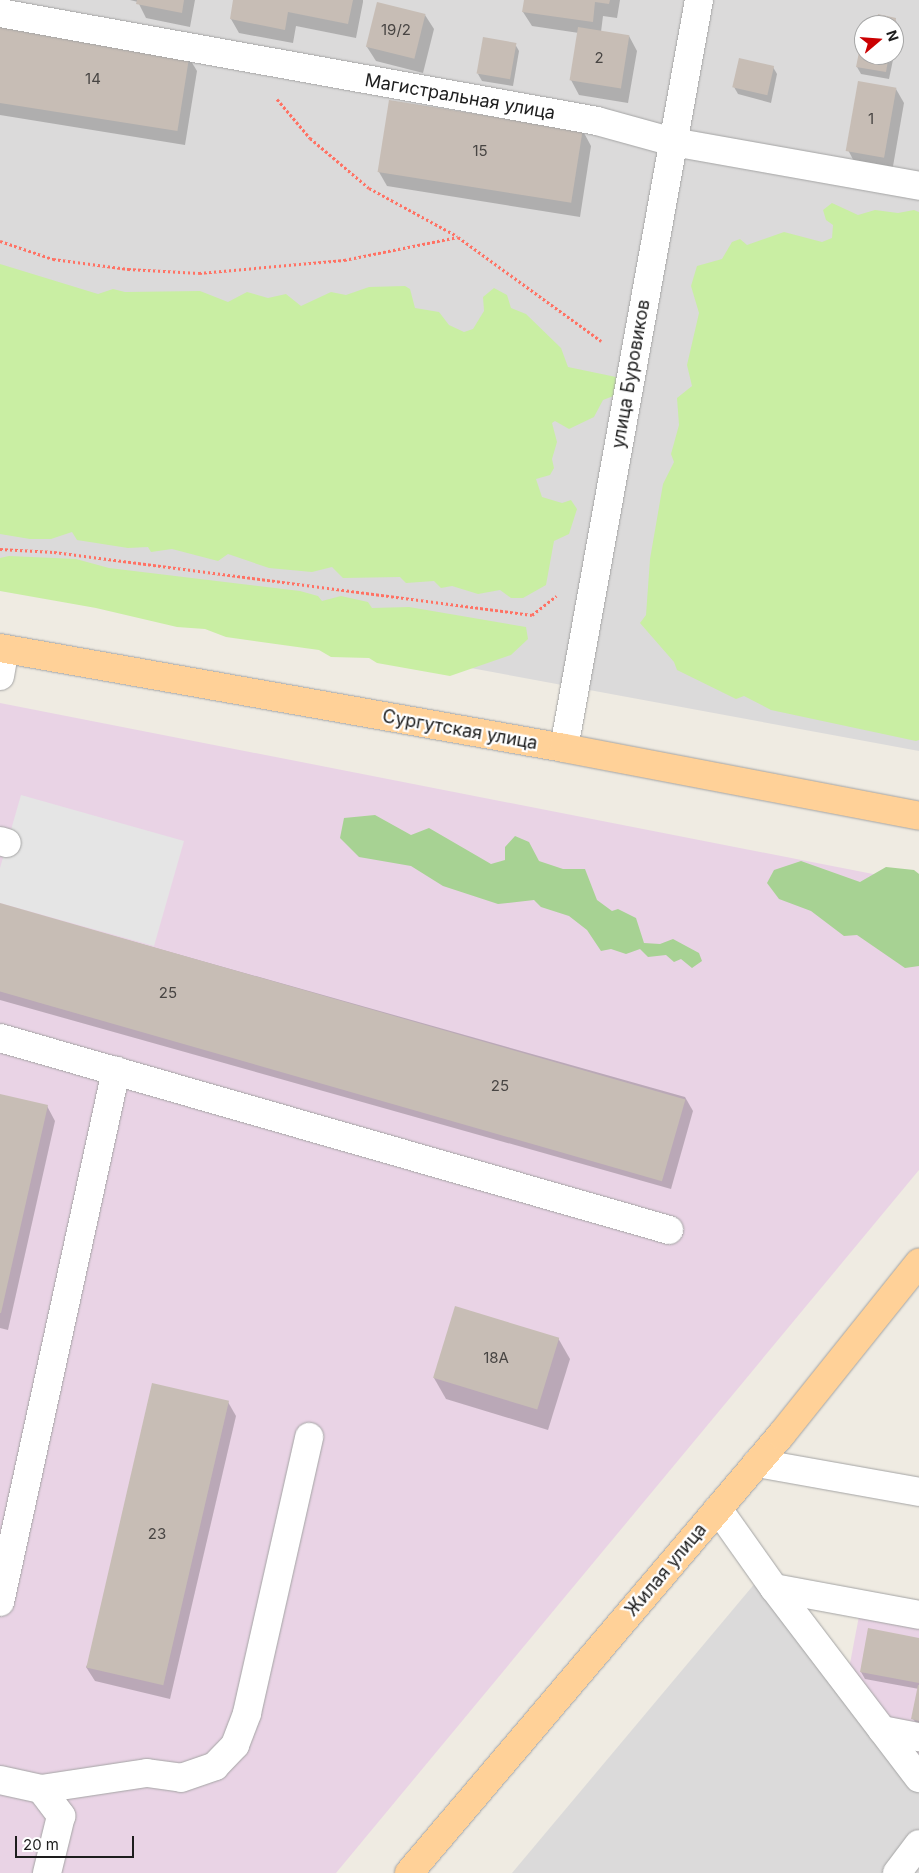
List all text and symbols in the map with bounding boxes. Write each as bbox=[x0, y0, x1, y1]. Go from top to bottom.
north arrow bbox=[854, 15, 904, 65]
house number: 19/2 bbox=[381, 21, 411, 39]
text: N bbox=[883, 28, 903, 43]
house number: 2 bbox=[594, 49, 604, 67]
house number: 14 bbox=[85, 70, 101, 88]
street label: Магистральная улица bbox=[363, 70, 557, 124]
house number: 1 bbox=[868, 110, 874, 128]
house number: 15 bbox=[472, 142, 488, 160]
street label: улица Буровиков bbox=[607, 298, 655, 450]
street label: Сургутская улица bbox=[381, 706, 539, 754]
house number: 25 bbox=[159, 984, 177, 1002]
house number: 25 bbox=[491, 1077, 509, 1095]
house number: 18А bbox=[483, 1349, 509, 1367]
street label: Жилая улица bbox=[621, 1519, 711, 1621]
house number: 23 bbox=[148, 1525, 166, 1543]
scale bar bbox=[18, 1826, 136, 1858]
text: 20 m bbox=[23, 1835, 59, 1854]

